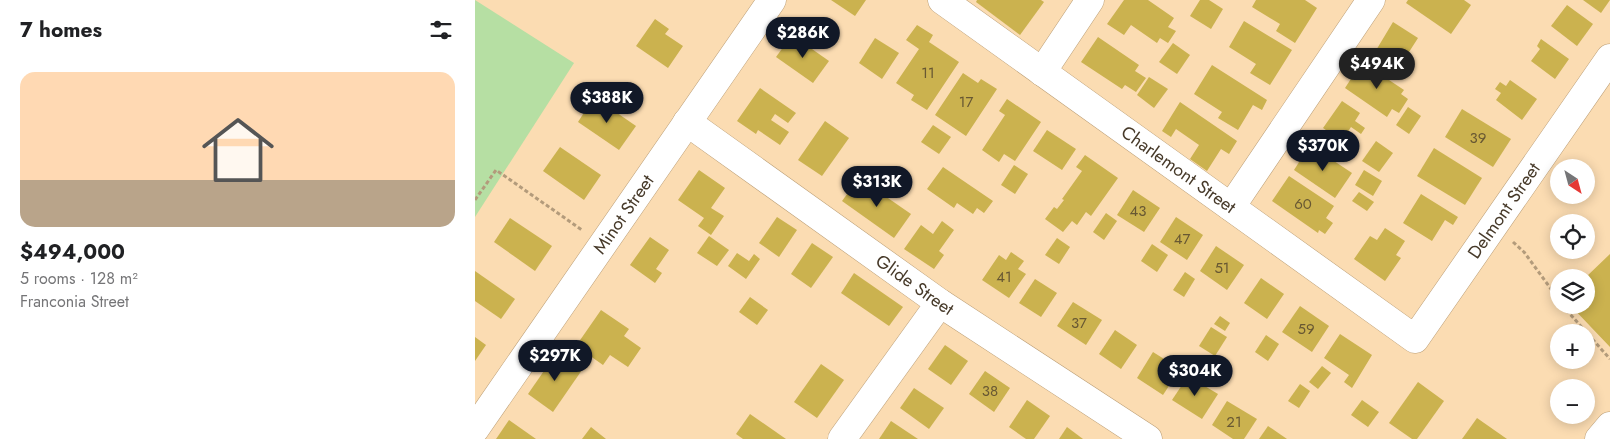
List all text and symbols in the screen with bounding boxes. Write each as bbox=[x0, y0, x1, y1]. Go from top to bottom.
text: 7 homes bbox=[20, 15, 102, 45]
icon: filters bbox=[427, 16, 455, 44]
pin: $286K bbox=[768, 17, 838, 59]
text: $286K bbox=[777, 21, 829, 44]
pin: $494K bbox=[1342, 48, 1412, 90]
text: $494K bbox=[1350, 52, 1404, 75]
house number: 11 bbox=[921, 62, 935, 84]
pin: $388K bbox=[572, 82, 642, 124]
text: $388K bbox=[581, 86, 633, 109]
house number: 17 bbox=[959, 91, 973, 113]
icon: home bbox=[193, 105, 283, 195]
street label: Charlemont Street bbox=[1116, 119, 1242, 220]
house number: 39 bbox=[1470, 127, 1486, 149]
pin: $370K bbox=[1288, 130, 1358, 172]
text: $370K bbox=[1297, 134, 1349, 157]
street label: Delmont Street bbox=[1461, 157, 1547, 264]
north arrow bbox=[1550, 159, 1595, 204]
map controls bbox=[1550, 159, 1595, 424]
pin: $313K bbox=[842, 166, 912, 208]
street label: Minot Street bbox=[587, 169, 661, 259]
text: $313K bbox=[852, 170, 902, 193]
house number: 60 bbox=[1294, 193, 1312, 215]
house number: 43 bbox=[1130, 200, 1146, 222]
button: locate bbox=[1550, 214, 1595, 259]
house number: 47 bbox=[1174, 228, 1190, 250]
text: $494,000 bbox=[20, 237, 125, 267]
street label: Glide Street bbox=[870, 248, 960, 322]
house number: 51 bbox=[1214, 257, 1230, 279]
house number: 41 bbox=[996, 266, 1012, 288]
text: 5 rooms · 128 m² bbox=[20, 267, 138, 290]
button: layers bbox=[1550, 269, 1595, 314]
text: Franconia Street bbox=[20, 290, 129, 313]
house number: 37 bbox=[1071, 312, 1087, 334]
house number: 59 bbox=[1297, 318, 1315, 340]
button: + bbox=[1550, 324, 1595, 369]
pin: $297K bbox=[520, 340, 590, 382]
text: $297K bbox=[529, 344, 581, 367]
pin: $304K bbox=[1160, 354, 1230, 397]
text: $304K bbox=[1169, 359, 1221, 382]
button: − bbox=[1550, 379, 1595, 424]
house number: 38 bbox=[982, 380, 998, 402]
house number: 21 bbox=[1226, 411, 1242, 433]

